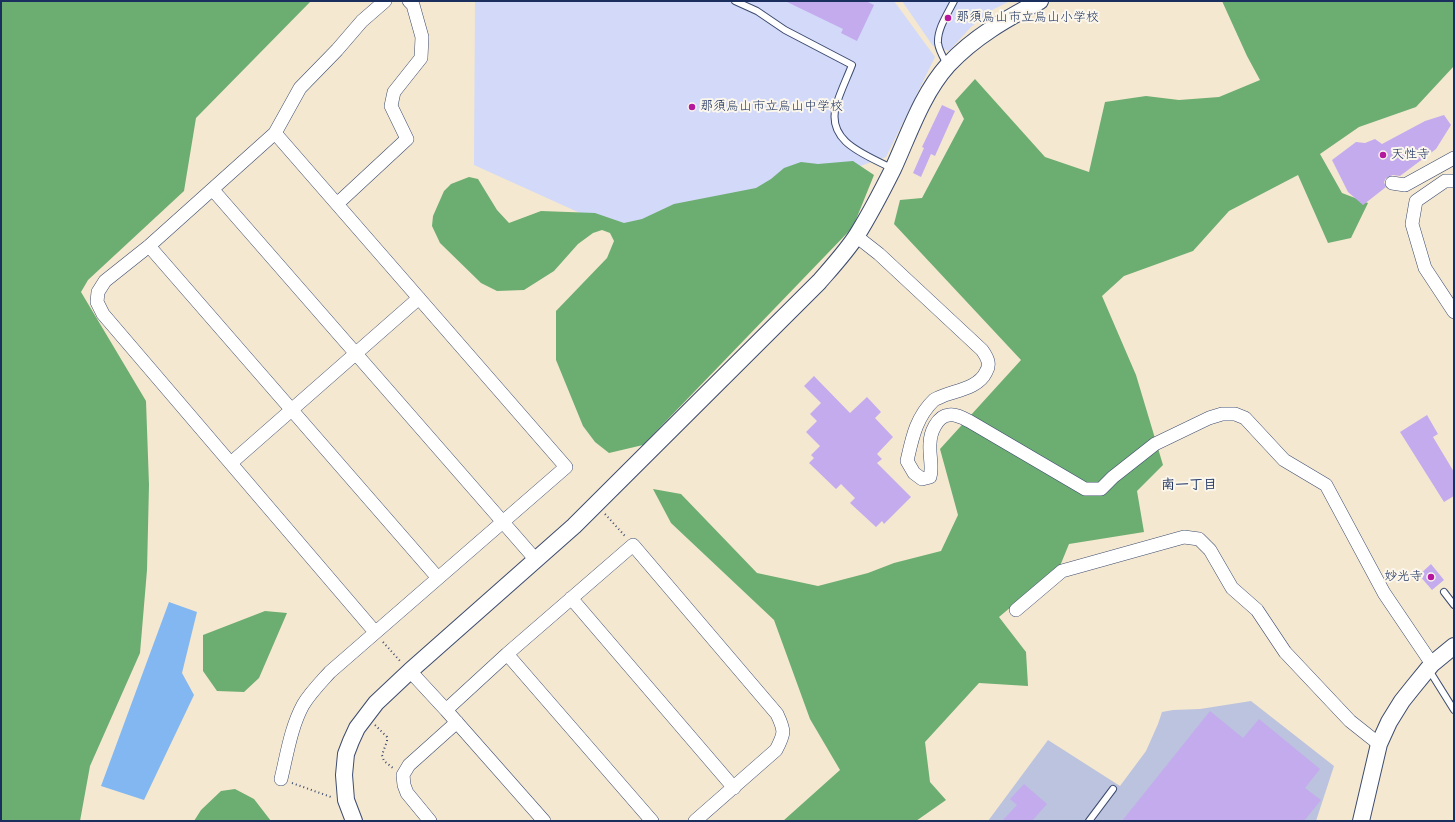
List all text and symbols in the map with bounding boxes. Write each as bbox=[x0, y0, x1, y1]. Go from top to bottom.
place label: 那須烏山市立烏山小学校 bbox=[956, 10, 1099, 26]
marker: 那須烏山市立烏山小学校 bbox=[943, 13, 953, 23]
place label: 那須烏山市立烏山中学校 bbox=[700, 99, 843, 115]
marker: 那須烏山市立烏山中学校 bbox=[687, 102, 697, 112]
place label: 天性寺 bbox=[1391, 147, 1430, 163]
marker: 天性寺 bbox=[1378, 150, 1388, 160]
district label: 南一丁目 bbox=[1161, 477, 1217, 493]
place label: 妙光寺 bbox=[1384, 569, 1423, 585]
marker: 妙光寺 bbox=[1426, 572, 1436, 582]

